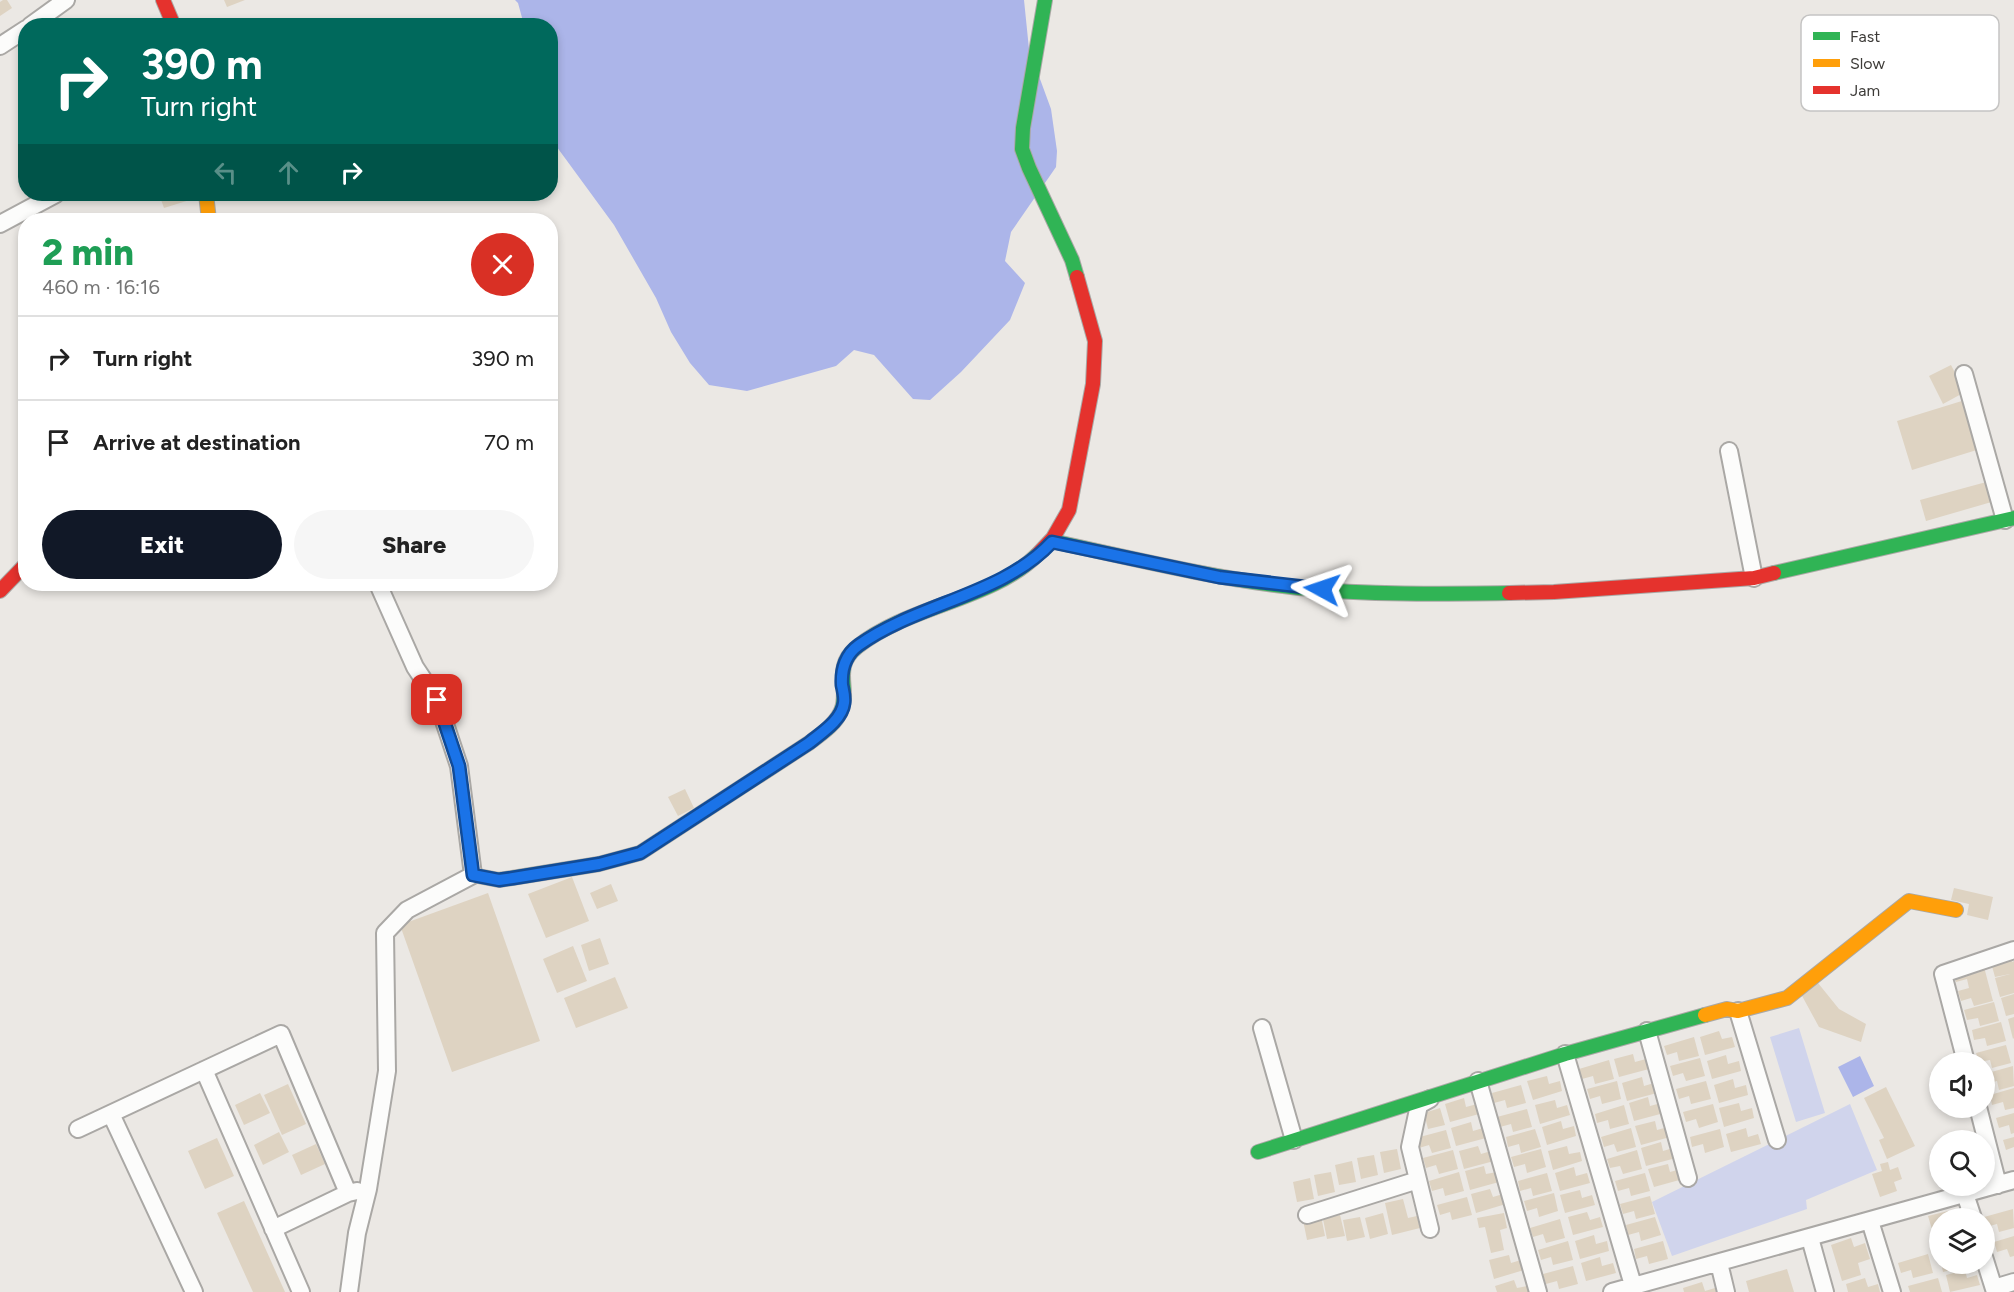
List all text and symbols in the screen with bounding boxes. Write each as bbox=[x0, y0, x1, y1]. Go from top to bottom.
legend bbox=[1801, 15, 1999, 111]
text: Fast bbox=[1850, 27, 1880, 46]
text: 390 m bbox=[141, 39, 263, 90]
icon: right bbox=[42, 42, 120, 120]
text: Slow bbox=[1850, 54, 1885, 73]
text: Jam bbox=[1850, 81, 1880, 100]
text: Turn right bbox=[141, 90, 257, 123]
icon: left bbox=[209, 156, 242, 189]
icon: ahead bbox=[272, 156, 305, 189]
icon: right bbox=[335, 156, 368, 189]
text: 2 min bbox=[42, 231, 134, 274]
button: close bbox=[471, 233, 534, 296]
text: 460 m · 16:16 bbox=[42, 275, 160, 299]
icon: right bbox=[42, 342, 75, 375]
text: Turn right bbox=[93, 345, 192, 372]
text: 390 m bbox=[471, 345, 534, 372]
icon: arrive bbox=[42, 426, 75, 459]
text: Arrive at destination bbox=[93, 429, 301, 456]
text: 70 m bbox=[484, 429, 534, 456]
button: Exit bbox=[42, 510, 282, 579]
button: Share bbox=[294, 510, 534, 579]
position arrow bbox=[1290, 557, 1354, 621]
pin bbox=[411, 674, 462, 725]
icon: arrive bbox=[420, 683, 453, 716]
map controls bbox=[1929, 1052, 1995, 1274]
button: sound bbox=[1929, 1052, 1995, 1118]
button: search bbox=[1929, 1130, 1995, 1196]
button: layers bbox=[1929, 1208, 1995, 1274]

